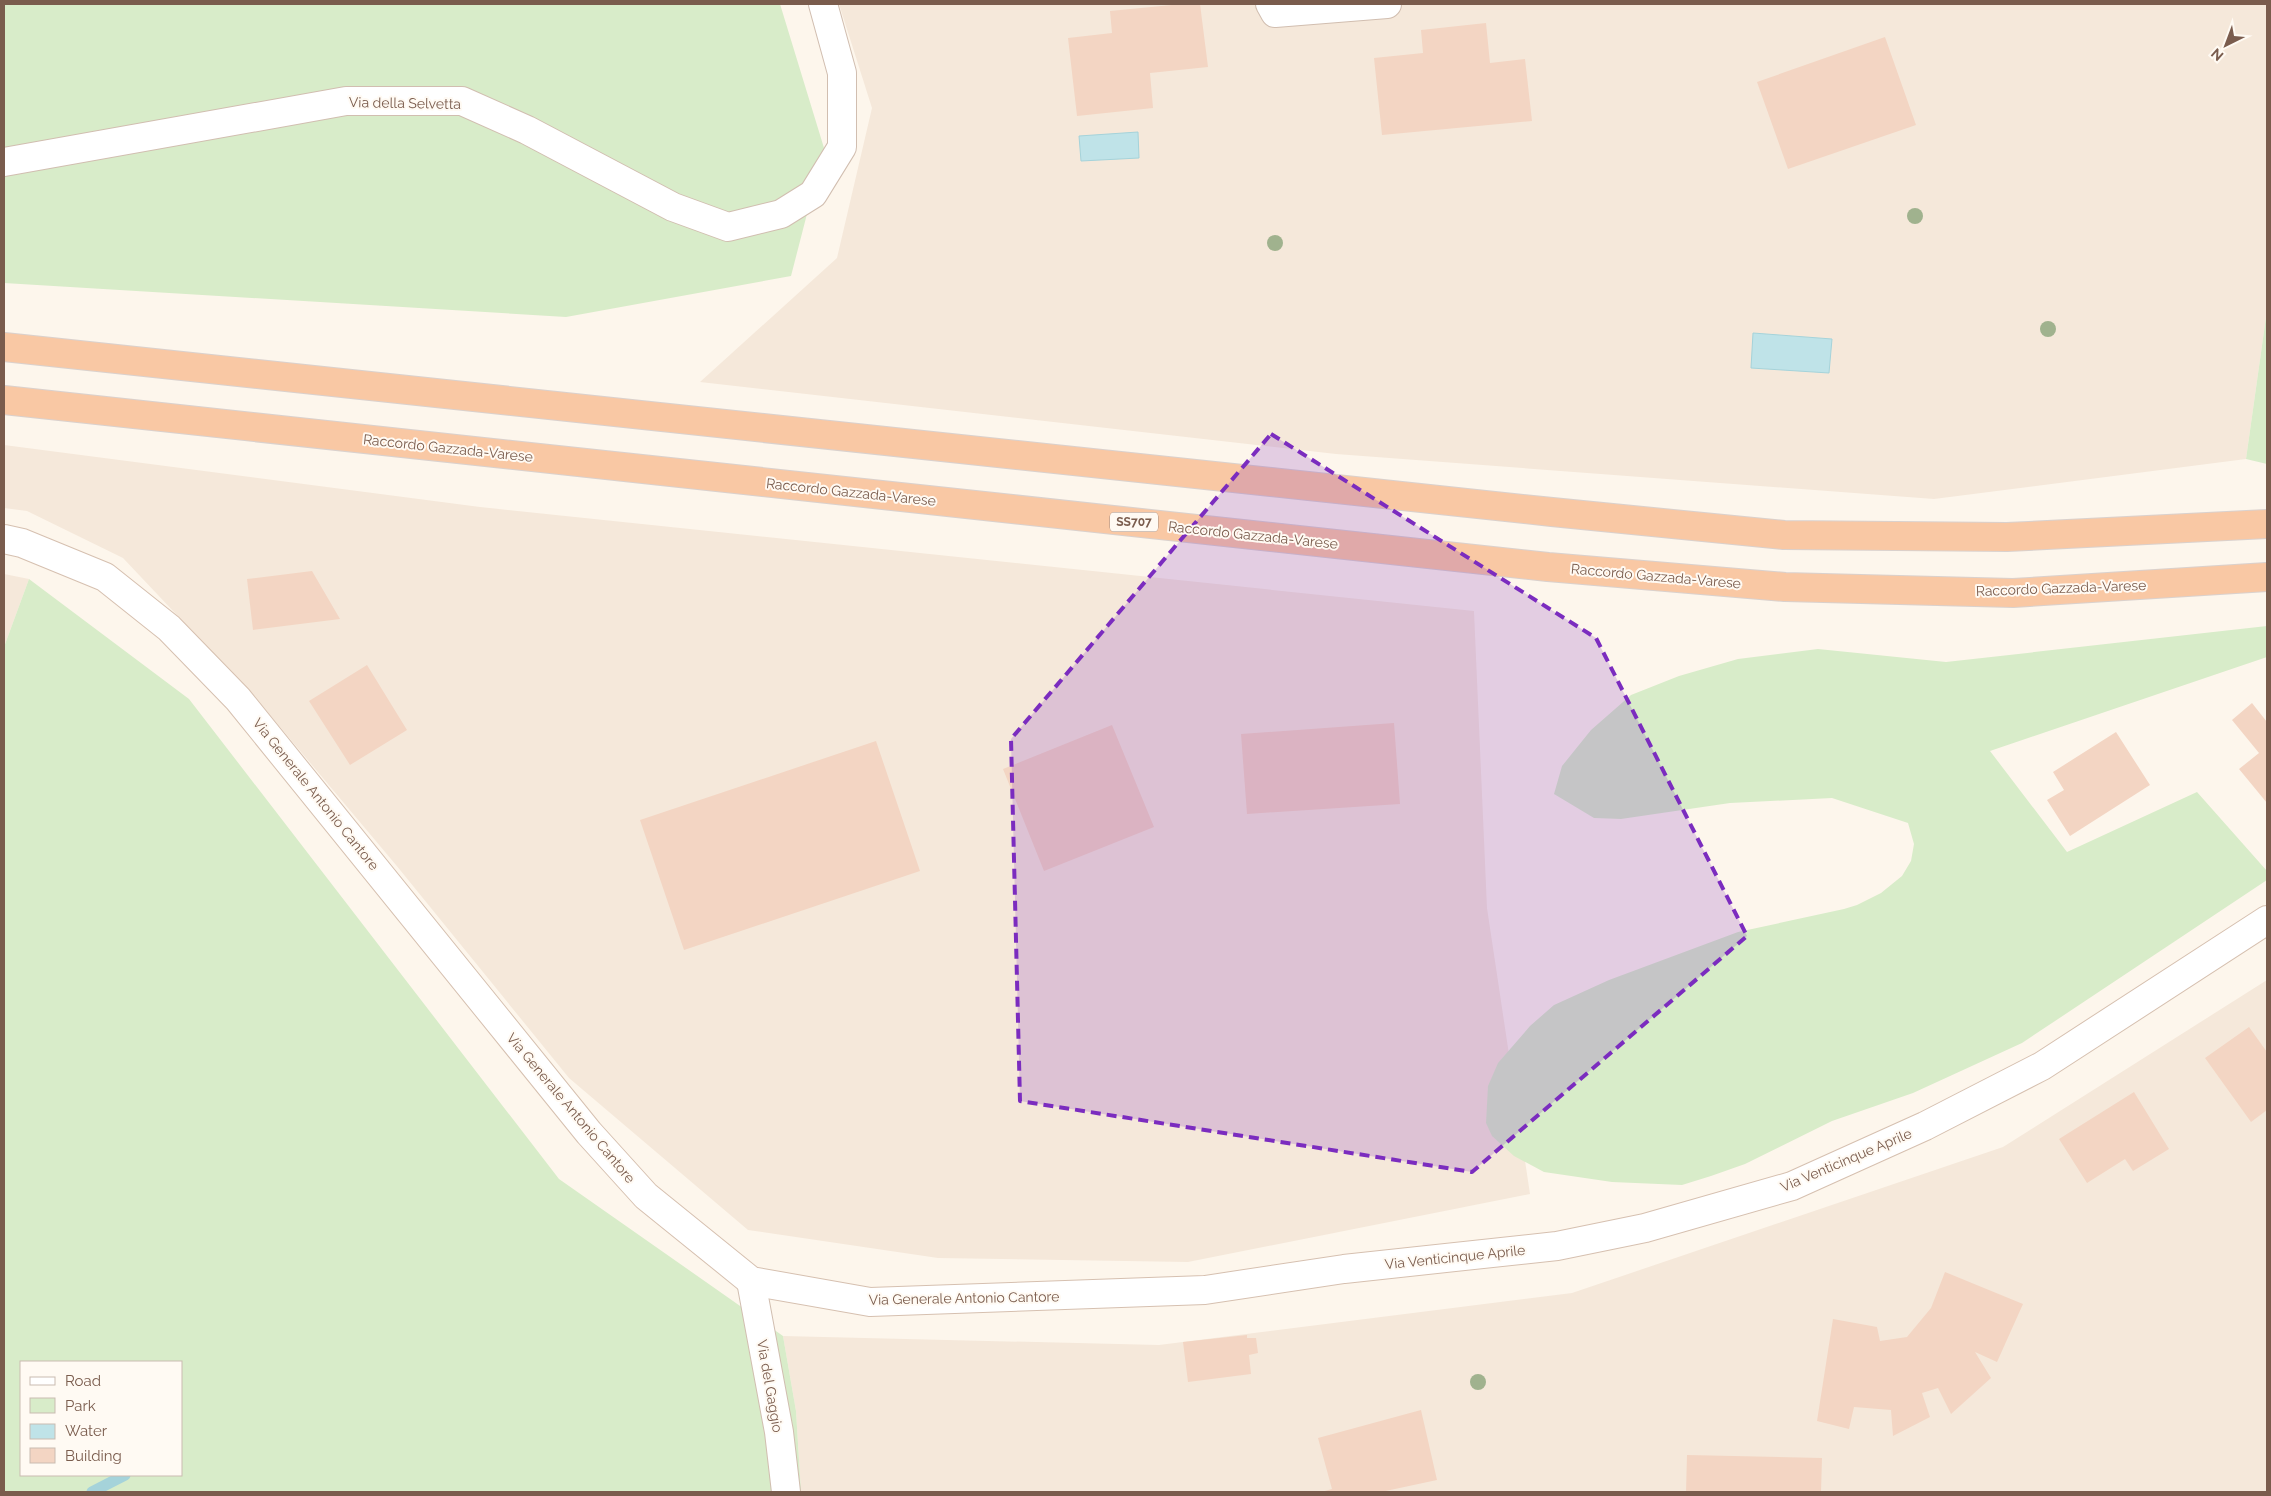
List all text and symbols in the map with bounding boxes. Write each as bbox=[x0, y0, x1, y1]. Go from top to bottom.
north arrow bbox=[2201, 20, 2251, 70]
text: N bbox=[2208, 45, 2227, 64]
street label: Via della Selvetta bbox=[349, 94, 461, 112]
street label: Raccordo Gazzada-Varese bbox=[362, 431, 534, 465]
street label: Raccordo Gazzada-Varese bbox=[765, 475, 937, 509]
road number: SS707 bbox=[1110, 512, 1158, 532]
street label: Raccordo Gazzada-Varese bbox=[1167, 518, 1339, 552]
street label: Raccordo Gazzada-Varese bbox=[1570, 561, 1742, 591]
street label: Raccordo Gazzada-Varese bbox=[1975, 577, 2147, 599]
street label: Via Generale Antonio Cantore bbox=[250, 715, 382, 873]
street label: Via Generale Antonio Cantore bbox=[504, 1030, 638, 1186]
street label: Via Venticinque Aprile bbox=[1778, 1125, 1914, 1195]
street label: Via Venticinque Aprile bbox=[1384, 1242, 1526, 1272]
street label: Via Generale Antonio Cantore bbox=[868, 1288, 1060, 1308]
street label: Via del Gaggio bbox=[754, 1338, 786, 1434]
legend bbox=[20, 1361, 182, 1476]
text: Road bbox=[65, 1372, 101, 1390]
text: Park bbox=[65, 1397, 96, 1415]
text: Water bbox=[65, 1422, 108, 1440]
text: Building bbox=[65, 1447, 122, 1465]

